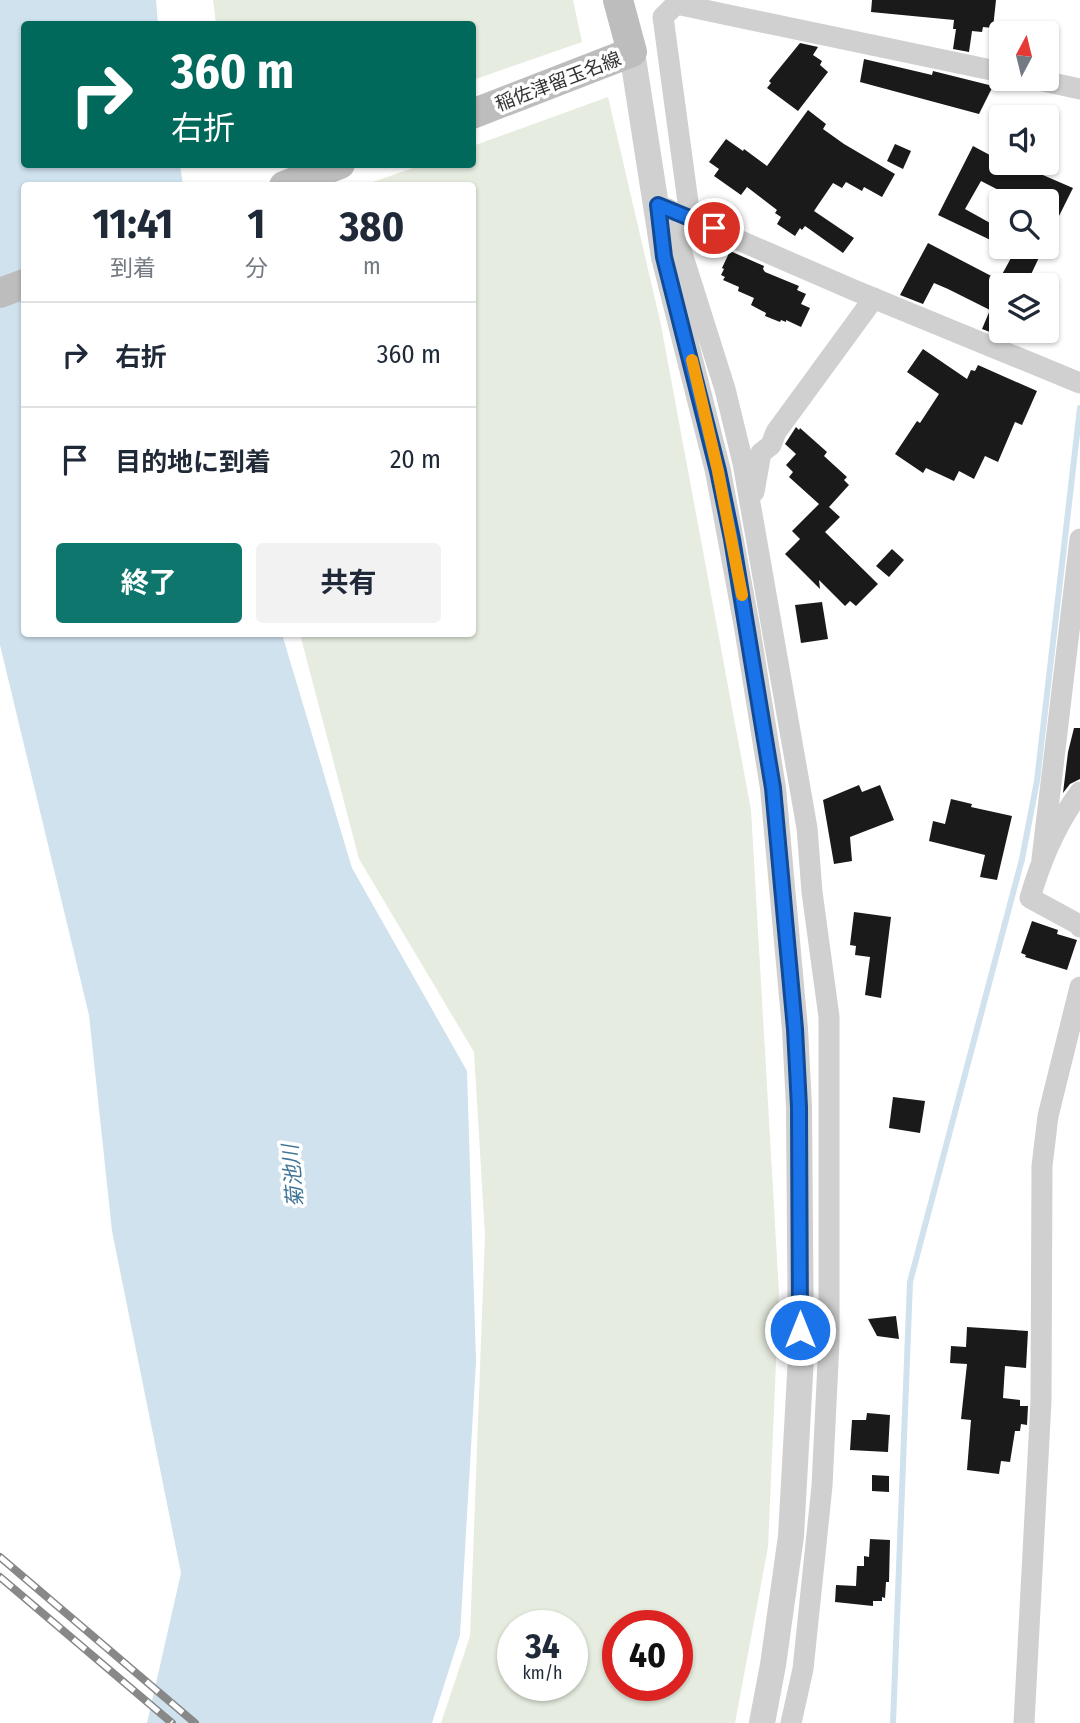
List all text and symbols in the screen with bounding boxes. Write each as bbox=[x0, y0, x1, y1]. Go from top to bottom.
north arrow bbox=[989, 21, 1059, 91]
map controls bbox=[989, 21, 1059, 343]
text: 360 m bbox=[171, 42, 294, 101]
street label: 稲佐津留玉名線 bbox=[492, 47, 624, 116]
icon: right bbox=[56, 49, 147, 140]
button: sound bbox=[989, 105, 1059, 175]
text: 右折 bbox=[171, 109, 235, 147]
button: search bbox=[989, 189, 1059, 259]
pin bbox=[684, 198, 744, 258]
text: 11:41 bbox=[93, 199, 173, 249]
text: 1 bbox=[247, 199, 265, 249]
text: 380 bbox=[339, 202, 404, 252]
icon: arrive bbox=[695, 209, 733, 247]
text: m bbox=[363, 252, 381, 280]
text: 到着 bbox=[110, 254, 156, 282]
text: 分 bbox=[245, 254, 268, 282]
button: layers bbox=[989, 273, 1059, 343]
icon: right bbox=[56, 336, 94, 374]
text: 360 m bbox=[377, 339, 441, 370]
text: 右折 bbox=[115, 342, 167, 373]
icon: arrive bbox=[56, 441, 94, 479]
text: 20 m bbox=[390, 444, 441, 475]
text: 目的地に到着 bbox=[115, 447, 271, 478]
button: 終了 bbox=[56, 543, 242, 623]
button: 共有 bbox=[256, 543, 441, 623]
water label: 菊池川 bbox=[277, 1141, 309, 1209]
position arrow bbox=[763, 1293, 837, 1367]
speed limit sign: 40 bbox=[602, 1610, 693, 1701]
text: 34 bbox=[525, 1625, 560, 1667]
text: km/h bbox=[522, 1662, 563, 1684]

